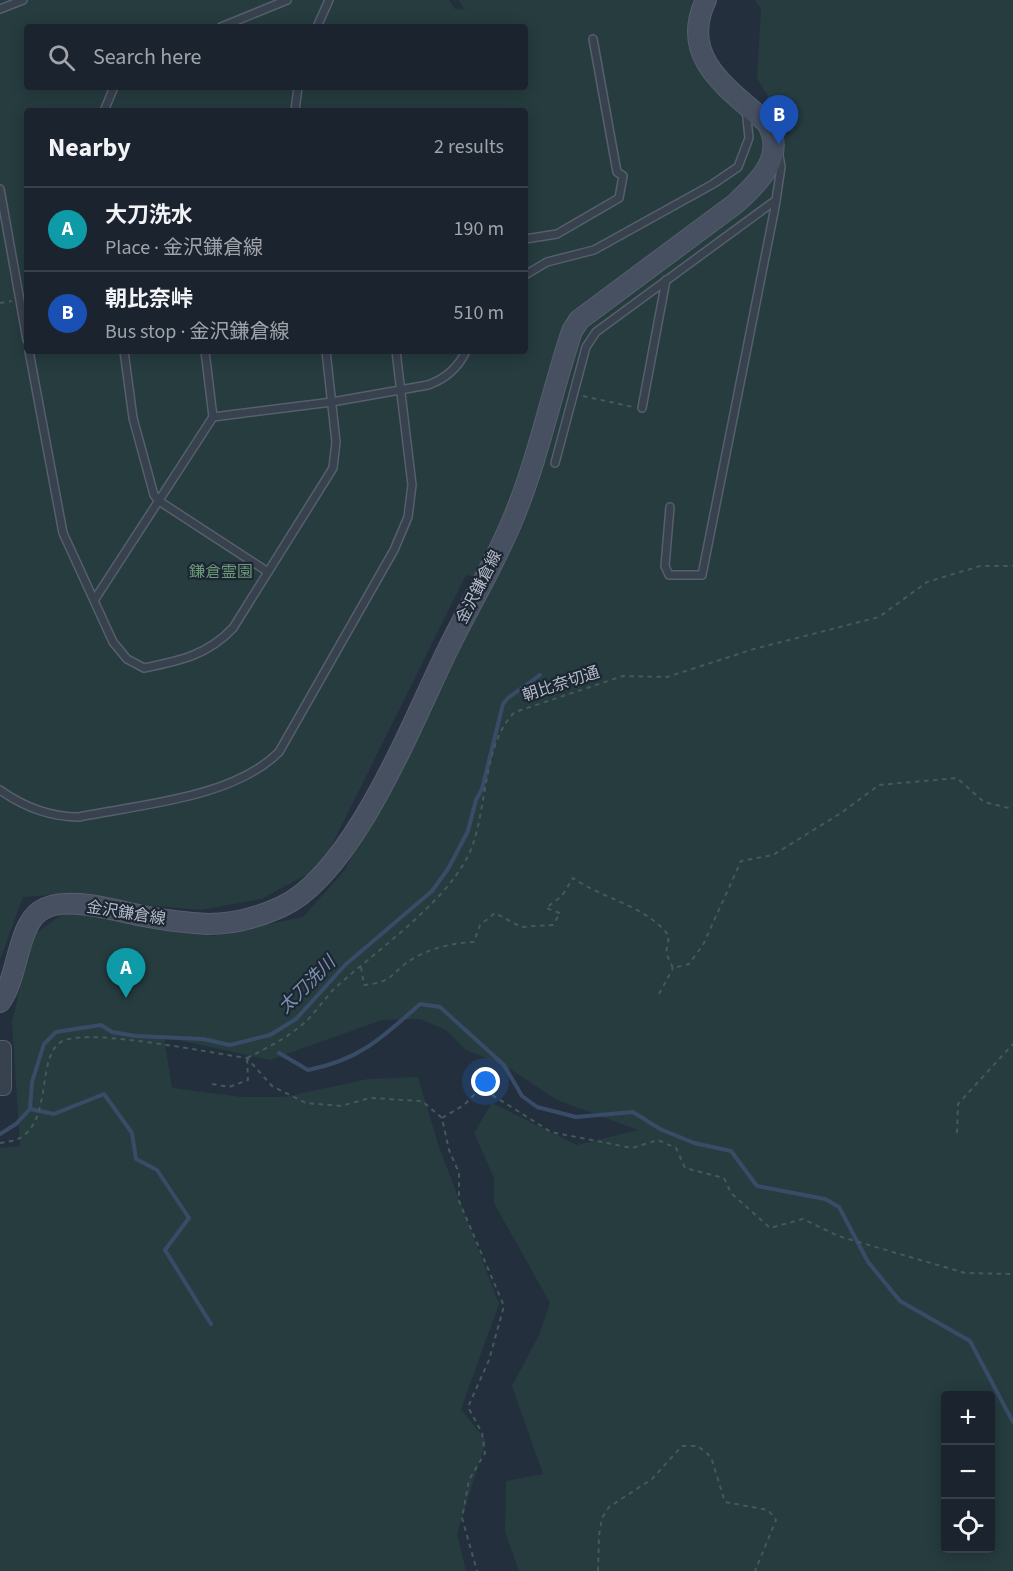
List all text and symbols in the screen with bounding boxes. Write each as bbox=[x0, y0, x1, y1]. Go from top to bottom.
search box bbox=[24, 24, 528, 90]
icon: search bbox=[45, 41, 78, 74]
text: Search here bbox=[93, 41, 201, 73]
pin: B bbox=[760, 96, 798, 145]
text: Nearby bbox=[48, 129, 131, 166]
text: 2 results bbox=[434, 133, 504, 161]
text: 大刀洗水 bbox=[105, 199, 193, 231]
text: A bbox=[62, 215, 73, 243]
text: 190 m bbox=[454, 215, 504, 243]
text: Place · 金沢鎌倉線 bbox=[105, 234, 263, 262]
text: 朝比奈峠 bbox=[105, 283, 193, 315]
text: B bbox=[61, 299, 74, 327]
text: 510 m bbox=[454, 299, 504, 327]
text: Bus stop · 金沢鎌倉線 bbox=[105, 318, 289, 346]
street label: 金沢鎌倉線 bbox=[451, 546, 507, 628]
park label: 鎌倉霊園 bbox=[189, 561, 253, 583]
street label: 朝比奈切通 bbox=[520, 661, 602, 707]
street label: 金沢鎌倉線 bbox=[85, 896, 167, 930]
pin: A bbox=[106, 948, 146, 998]
water label: 太刀洗川 bbox=[273, 949, 343, 1019]
your location bbox=[471, 1067, 500, 1096]
map controls bbox=[941, 1391, 995, 1553]
button: + bbox=[941, 1391, 995, 1445]
button: − bbox=[941, 1445, 995, 1499]
button: locate bbox=[941, 1499, 995, 1553]

